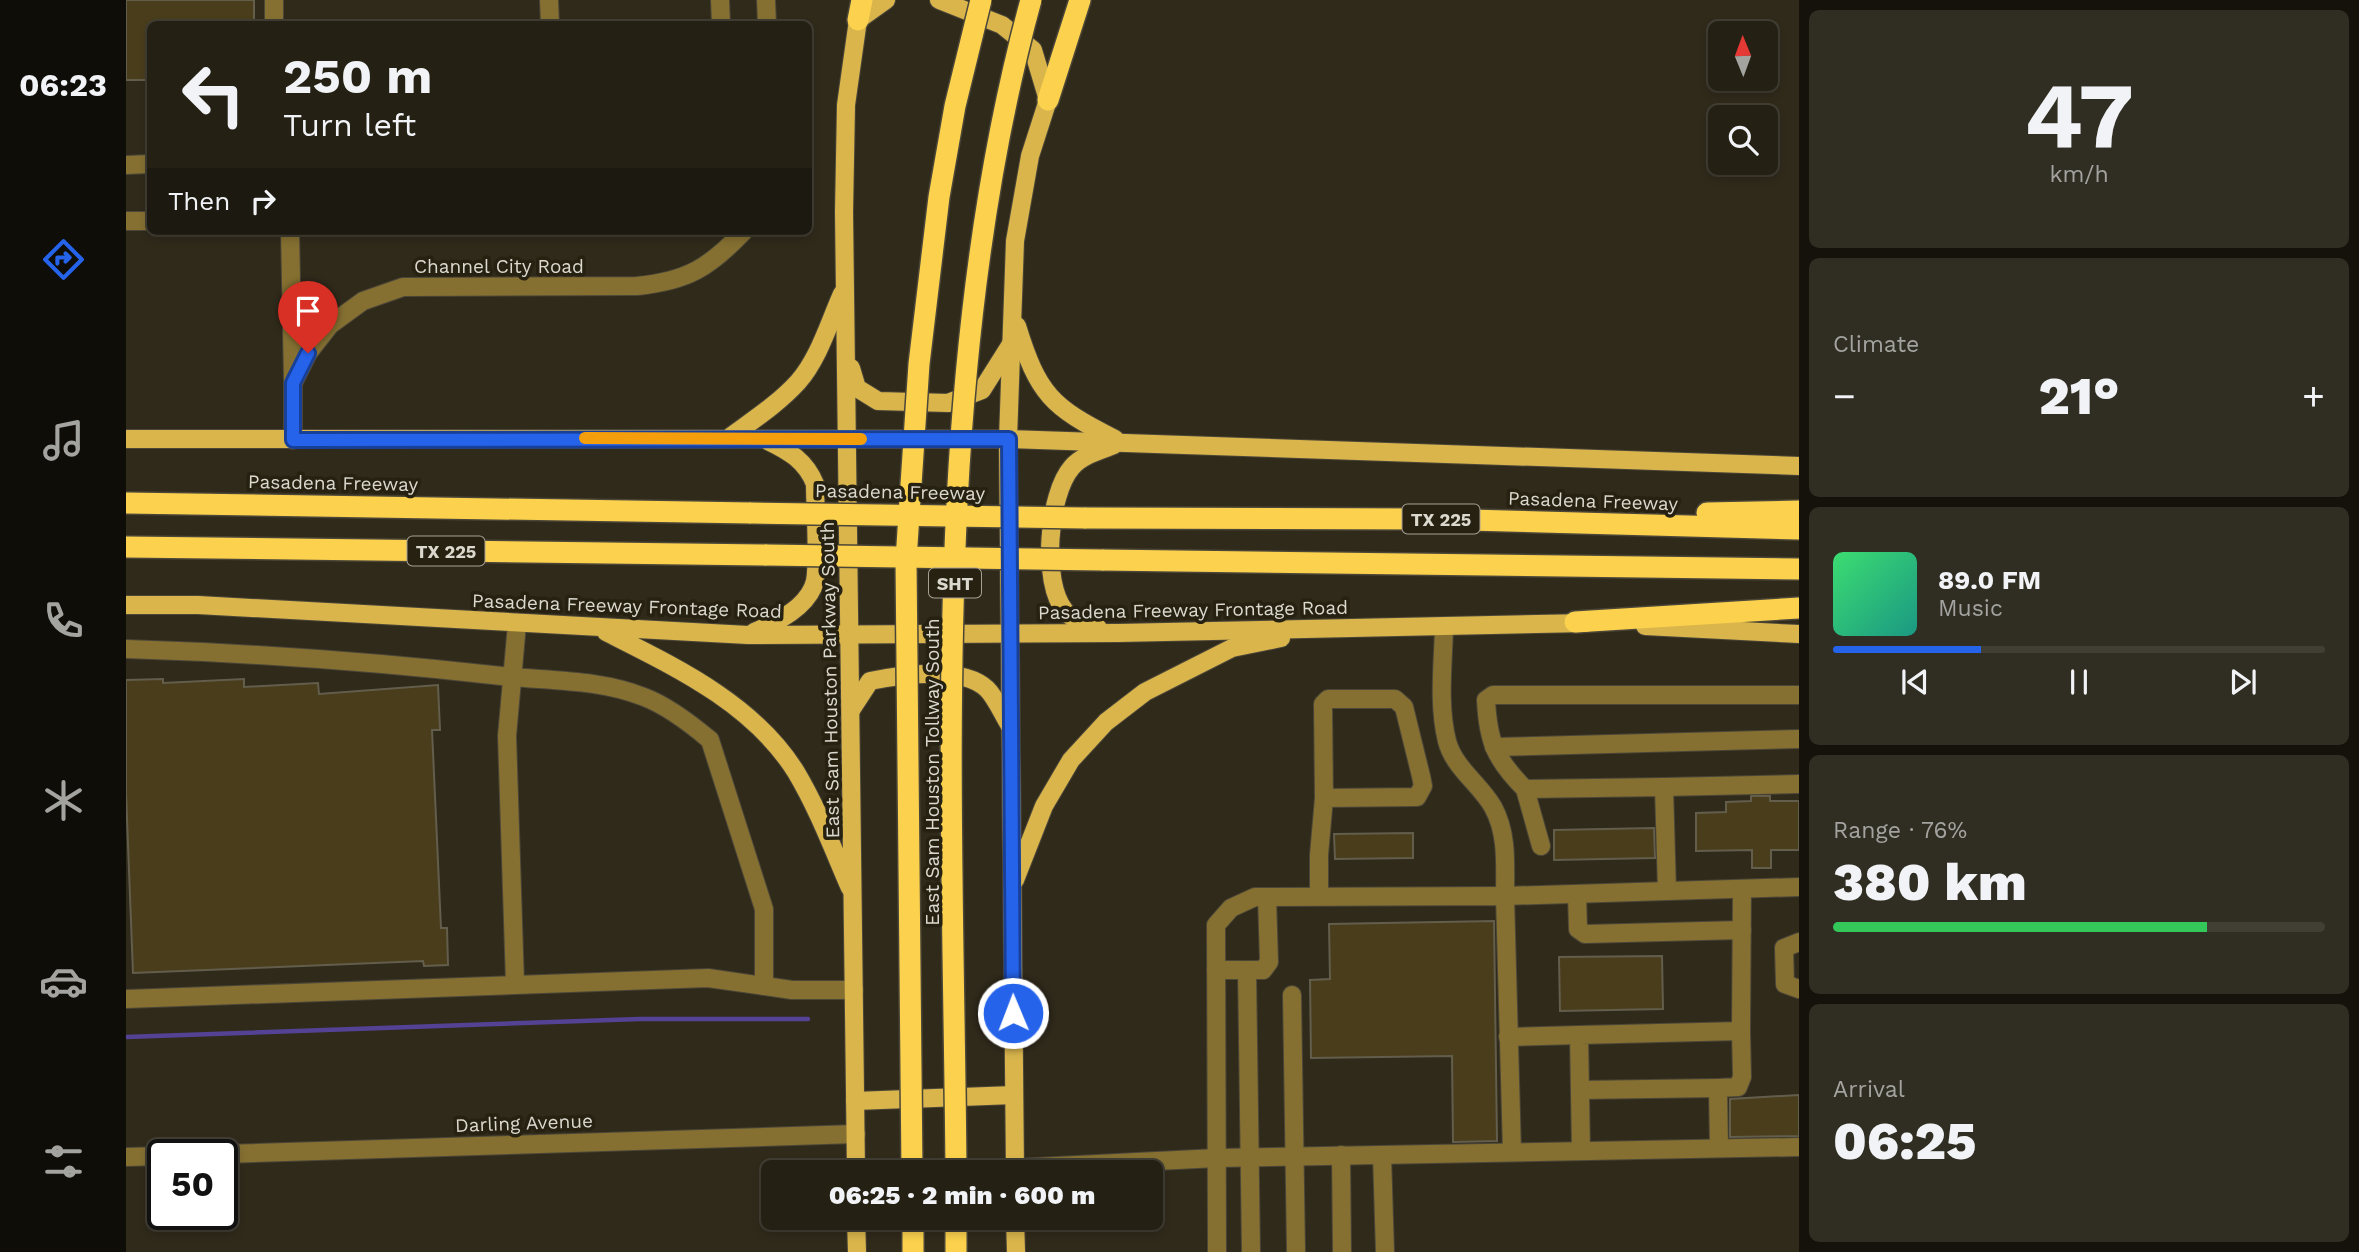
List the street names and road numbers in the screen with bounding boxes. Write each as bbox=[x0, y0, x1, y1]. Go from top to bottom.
street label: Channel City Road bbox=[414, 255, 584, 278]
street label: Pasadena Freeway bbox=[248, 470, 418, 496]
street label: Pasadena Freeway bbox=[815, 479, 985, 505]
street label: Pasadena Freeway bbox=[1508, 487, 1679, 515]
road number: TX 225 bbox=[1402, 504, 1480, 534]
street label: East Sam Houston Parkway South bbox=[816, 521, 844, 839]
road number: TX 225 bbox=[408, 536, 484, 566]
road number: SHT bbox=[929, 568, 981, 598]
street label: Pasadena Freeway Frontage Road bbox=[472, 589, 782, 623]
street label: Pasadena Freeway Frontage Road bbox=[1038, 596, 1348, 624]
street label: East Sam Houston Tollway South bbox=[921, 618, 944, 926]
street label: Darling Avenue bbox=[455, 1109, 593, 1137]

